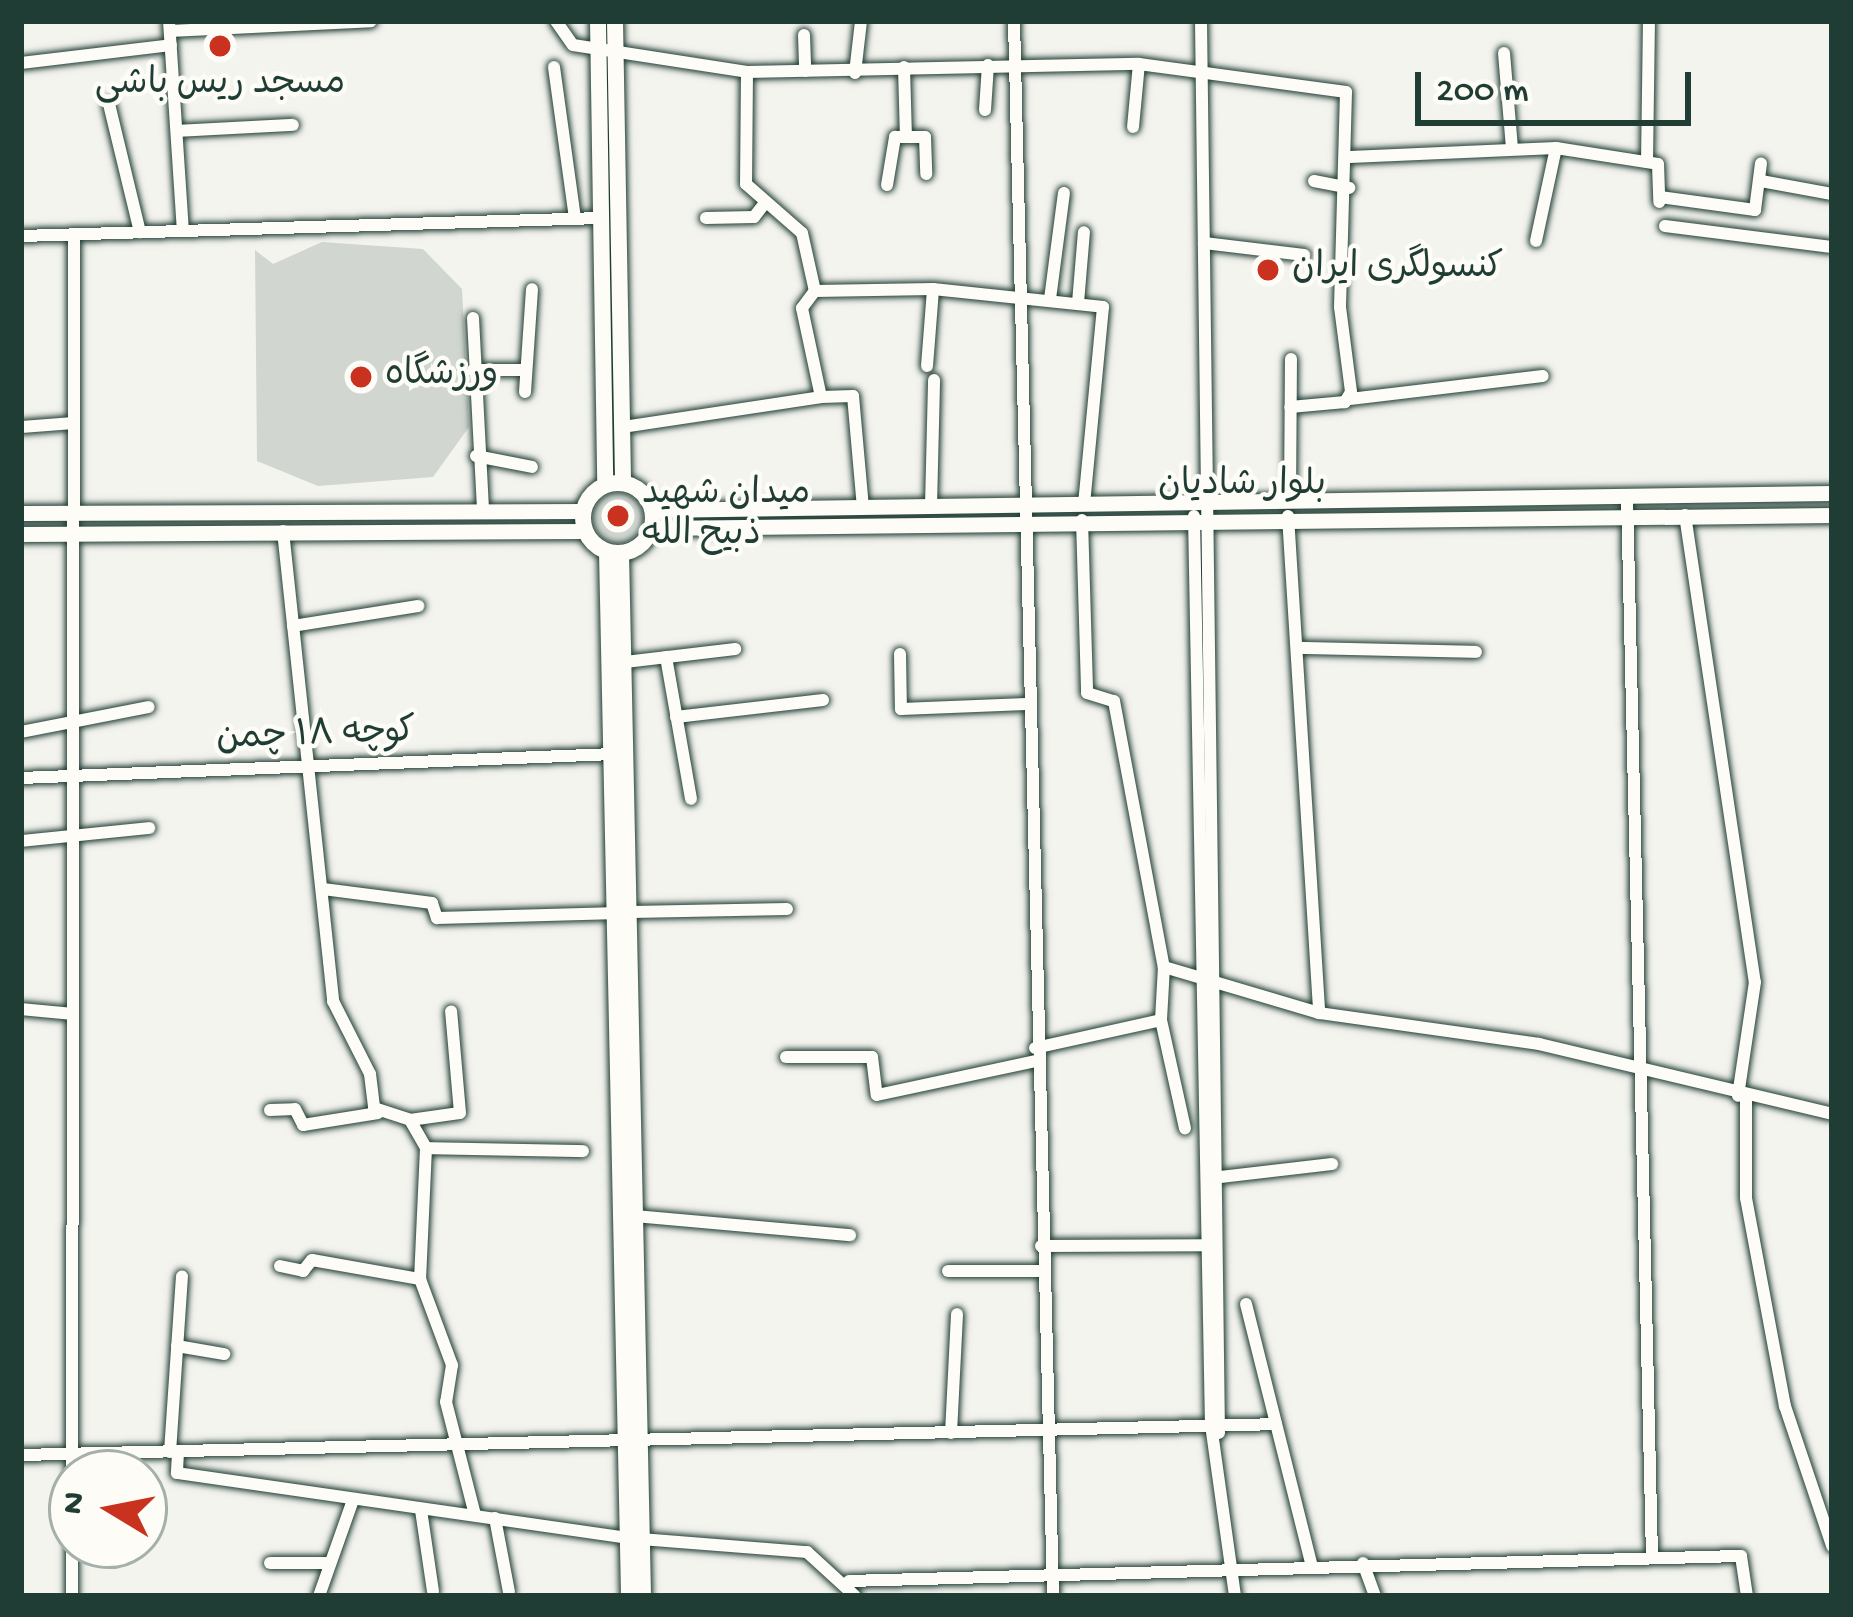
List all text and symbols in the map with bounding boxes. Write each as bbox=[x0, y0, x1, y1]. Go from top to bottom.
marker: مسجد ریس باشی bbox=[207, 33, 233, 59]
scale bar bbox=[1421, 48, 1697, 122]
place label: مسجد ریس باشی bbox=[95, 64, 345, 108]
text: 200 m bbox=[1436, 71, 1529, 114]
place label: کنسولگری ایران bbox=[1292, 248, 1503, 292]
marker: کنسولگری ایران bbox=[1255, 257, 1281, 283]
place label: ورزشگاه bbox=[385, 355, 498, 399]
marker: ورزشگاه bbox=[348, 364, 374, 390]
street label: بلوار شادیان bbox=[1158, 465, 1326, 509]
place label: میدان شهید ذبیح الله bbox=[642, 473, 810, 558]
marker: میدان شهید ذبیح الله bbox=[605, 503, 631, 529]
street label: كوچه ١٨ چمن bbox=[215, 712, 417, 762]
north arrow bbox=[48, 1449, 168, 1569]
text: N bbox=[55, 1489, 96, 1517]

